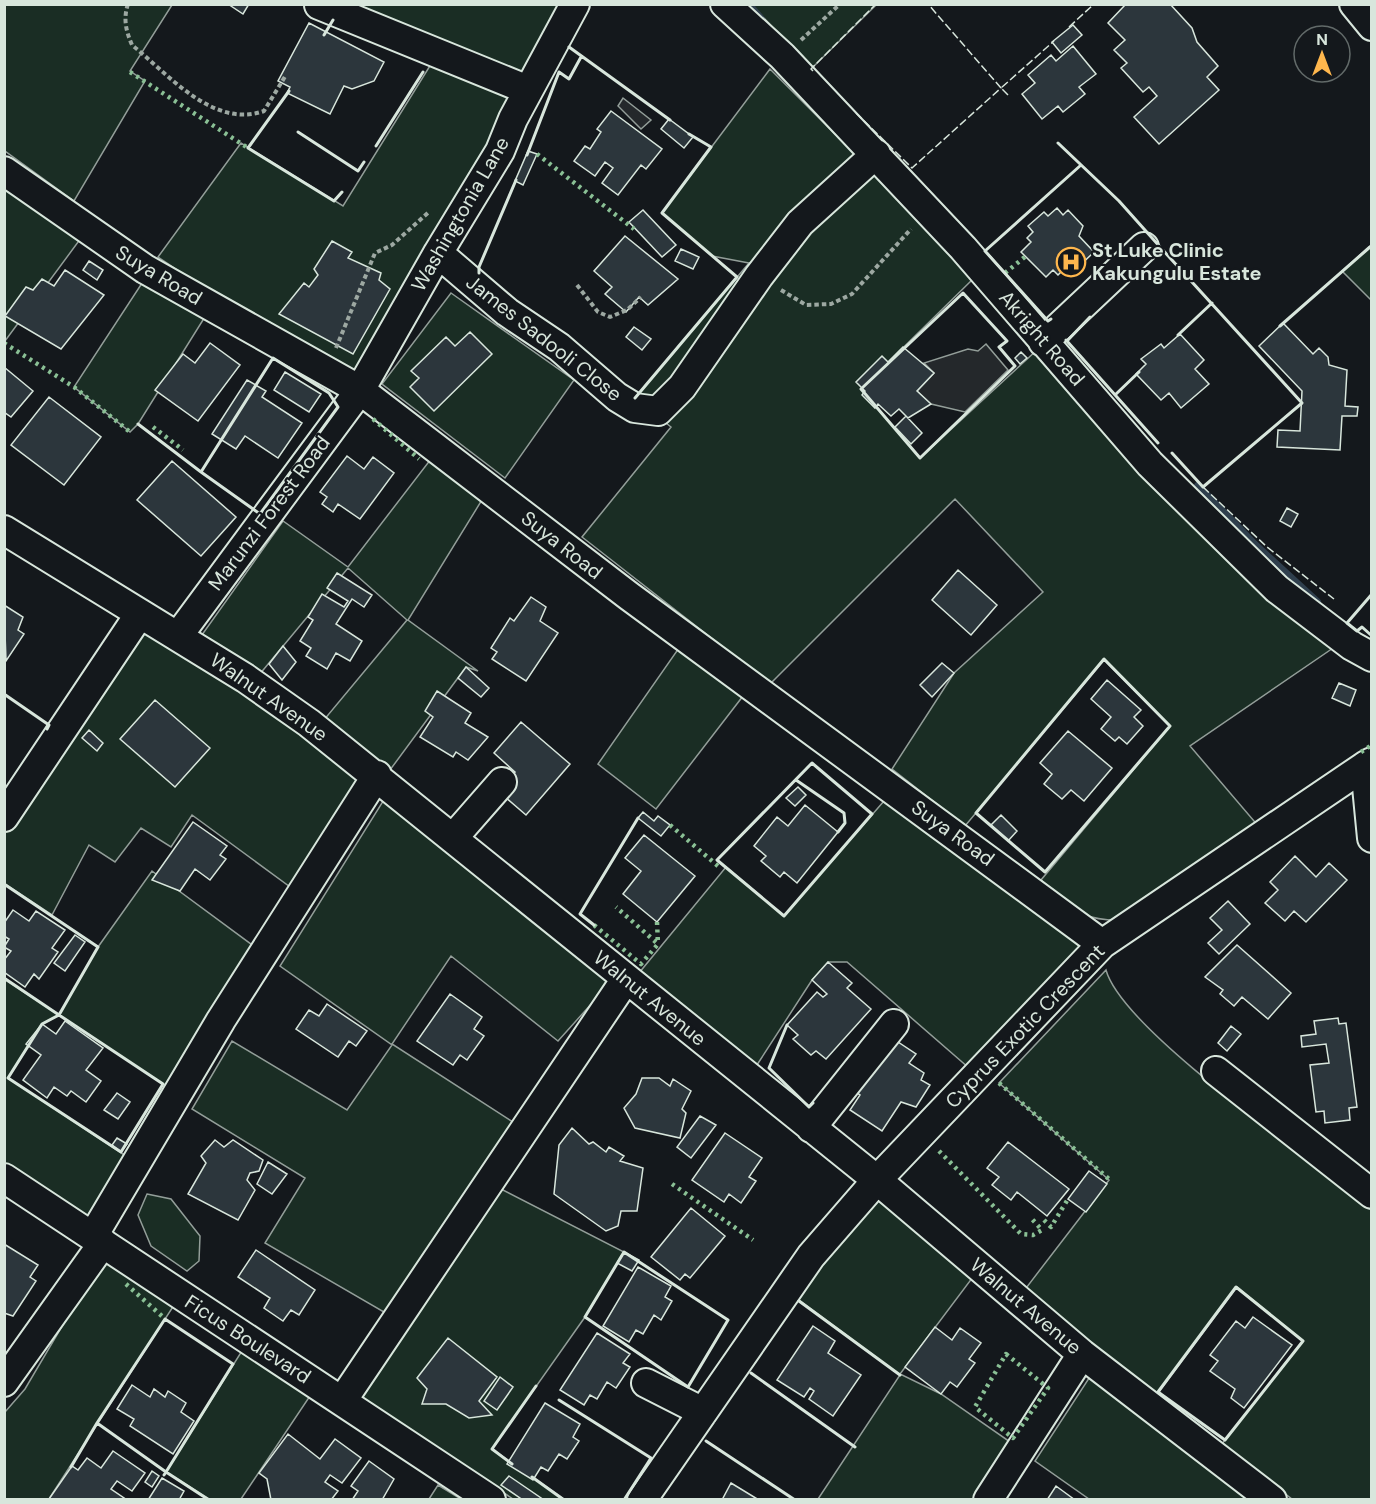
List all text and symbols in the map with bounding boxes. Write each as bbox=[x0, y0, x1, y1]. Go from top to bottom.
north arrow bbox=[1292, 24, 1352, 84]
text: N bbox=[1316, 29, 1328, 50]
street label: Washingtonia Lane bbox=[405, 132, 515, 296]
place label: St Luke Clinic Kakungulu Estate bbox=[1092, 237, 1262, 286]
street label: Suya Road bbox=[111, 239, 207, 311]
hospital icon: St Luke Clinic Kakungulu Estate bbox=[1055, 246, 1087, 278]
street label: James Sadooli Close bbox=[461, 269, 627, 407]
street label: Akright Road bbox=[993, 285, 1091, 391]
street label: Marunzi Forest Road bbox=[202, 430, 336, 596]
street label: Suya Road bbox=[516, 505, 608, 585]
street label: Walnut Avenue bbox=[205, 647, 333, 747]
street label: Suya Road bbox=[906, 794, 1000, 872]
street label: Cyprus Exotic Crescent bbox=[940, 938, 1110, 1114]
street label: Walnut Avenue bbox=[588, 945, 712, 1051]
street label: Walnut Avenue bbox=[965, 1252, 1087, 1360]
street label: Ficus Boulevard bbox=[180, 1289, 316, 1389]

